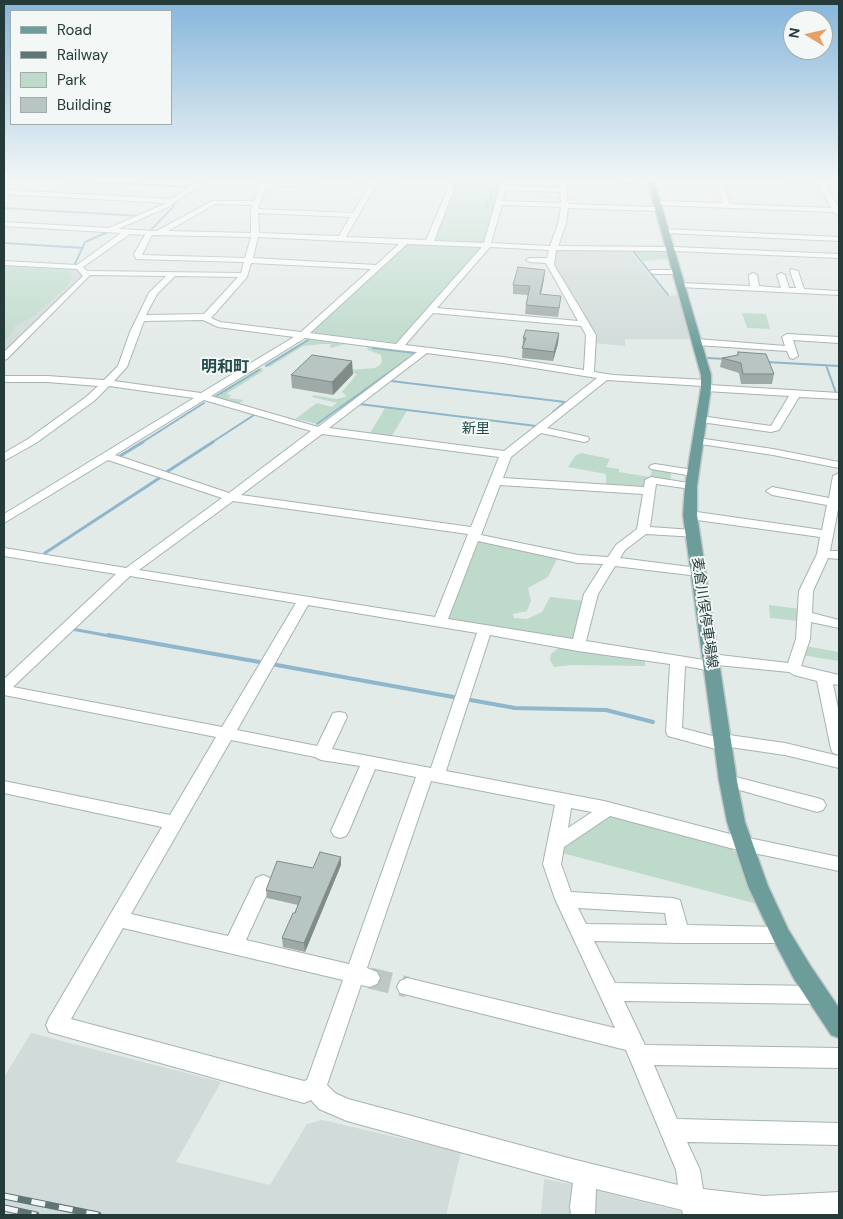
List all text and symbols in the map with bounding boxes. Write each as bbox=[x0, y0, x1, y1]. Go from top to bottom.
legend bbox=[10, 10, 172, 125]
north arrow bbox=[783, 10, 833, 60]
text: Road bbox=[57, 20, 92, 40]
text: N bbox=[784, 26, 804, 39]
text: Railway bbox=[57, 45, 108, 65]
text: Park bbox=[57, 70, 87, 90]
text: Building bbox=[57, 95, 112, 115]
district label: 明和町 bbox=[201, 358, 249, 378]
district label: 新里 bbox=[462, 421, 490, 437]
street label: 麦倉川俣停車場線 bbox=[688, 556, 720, 670]

